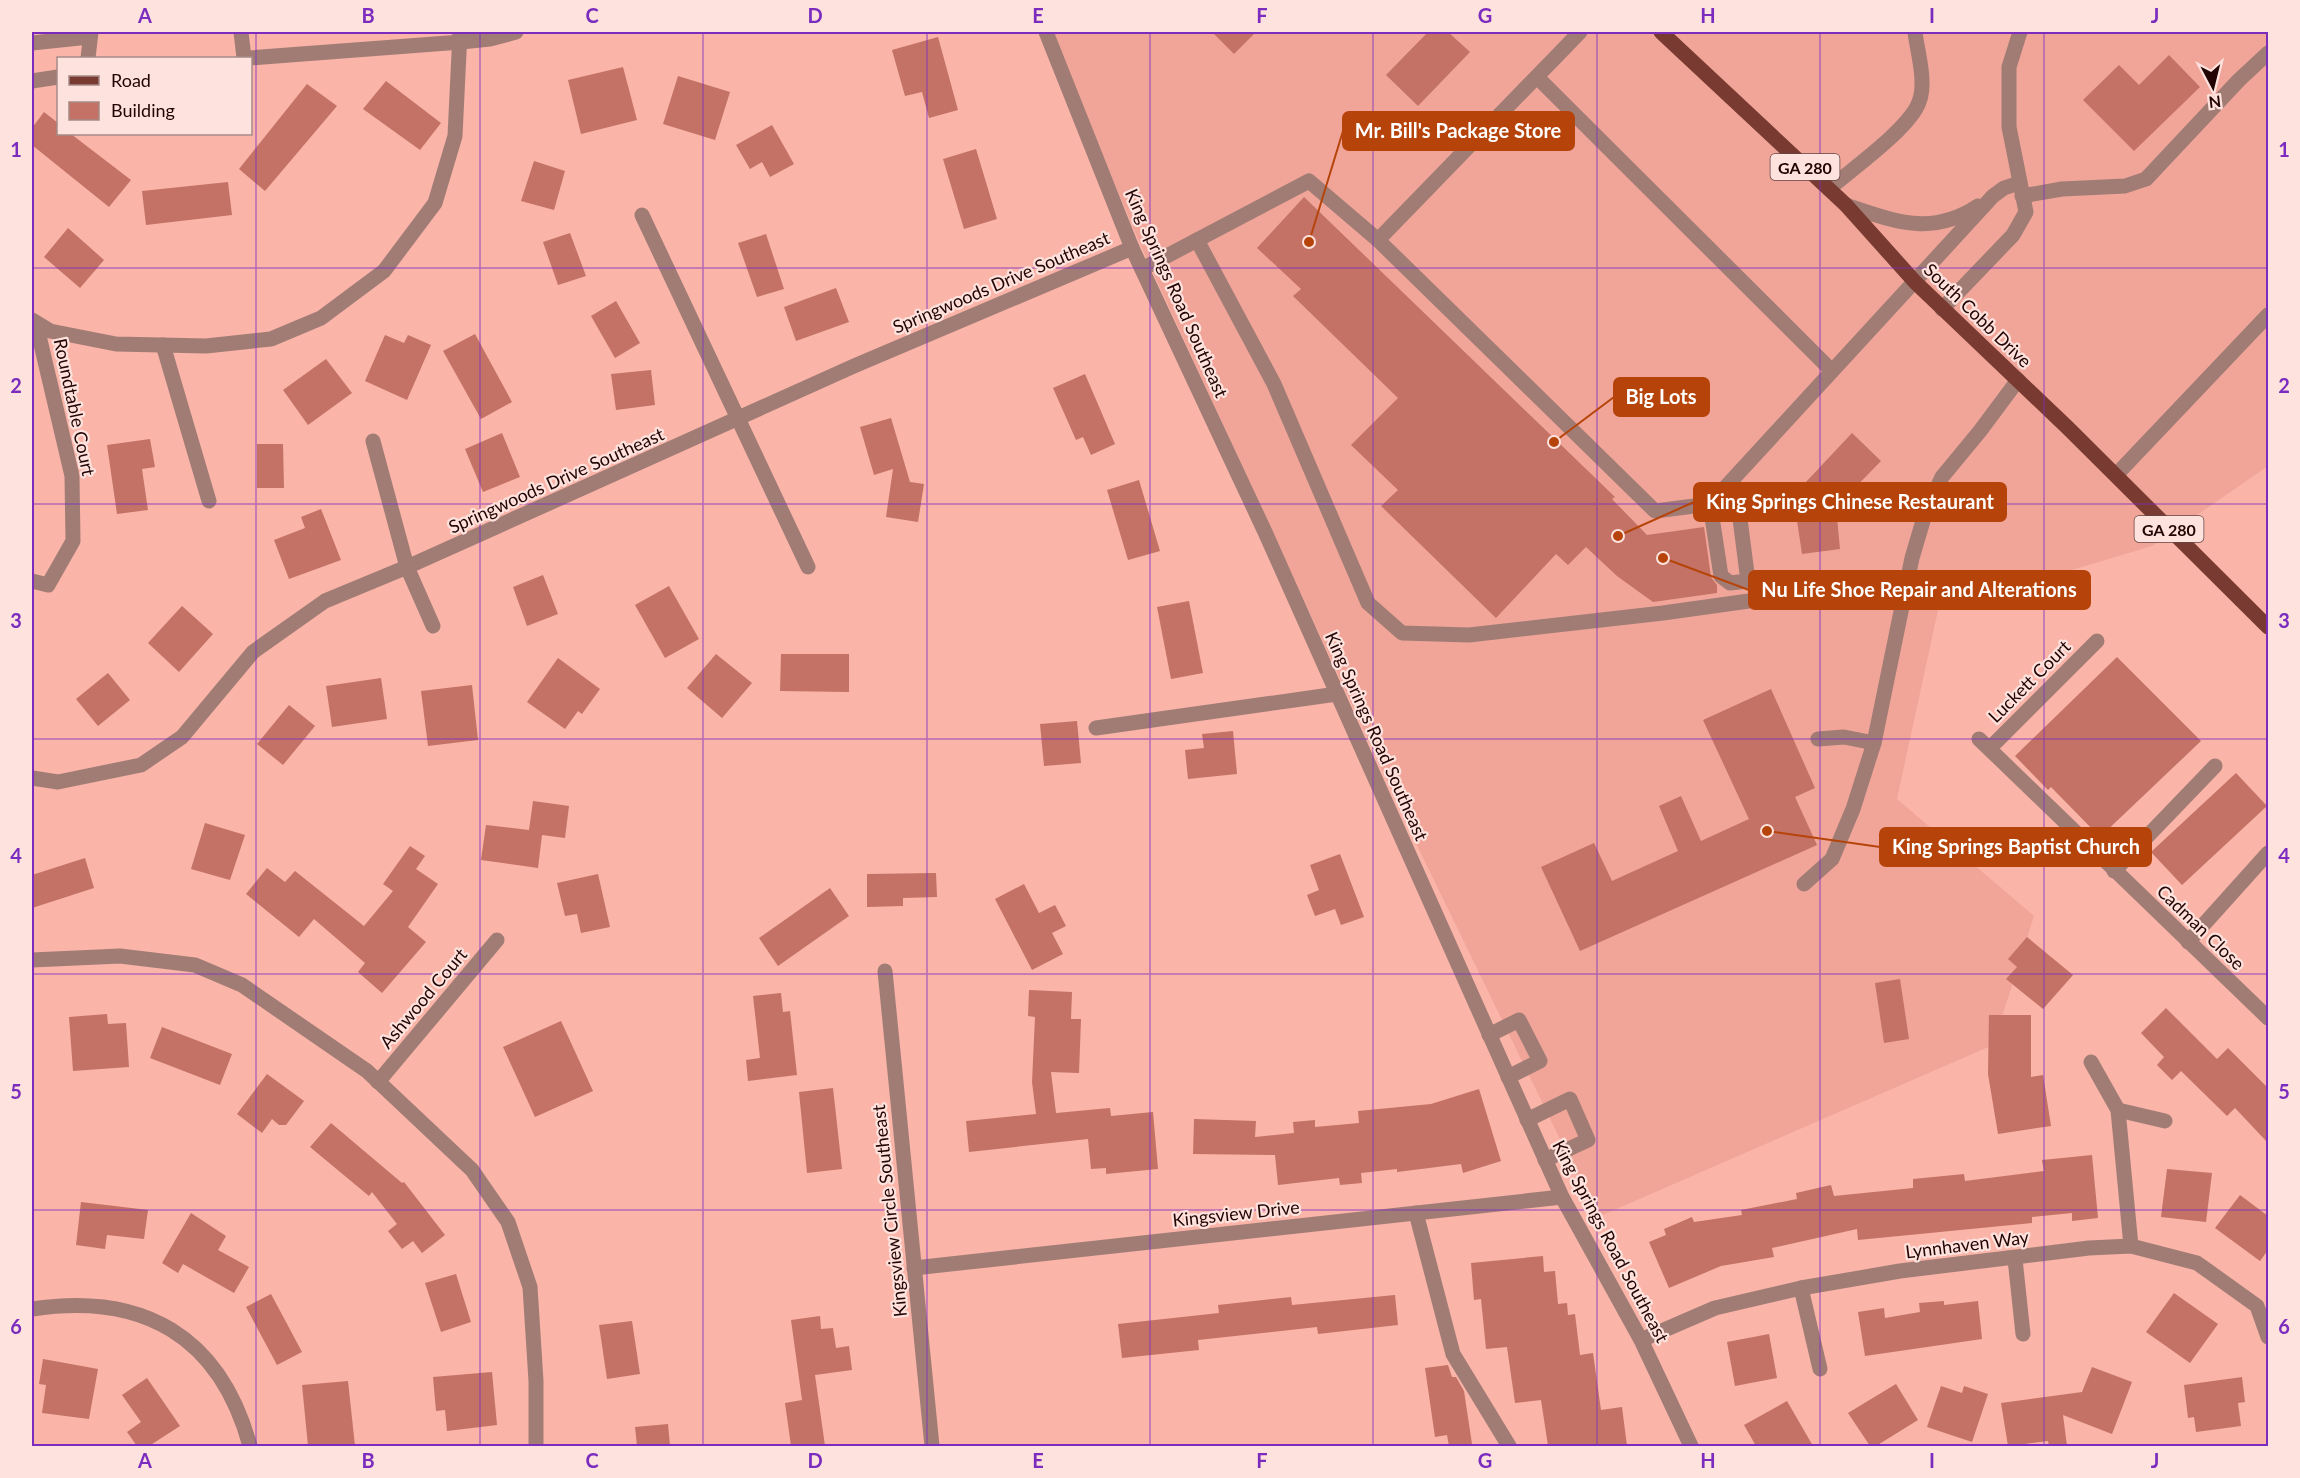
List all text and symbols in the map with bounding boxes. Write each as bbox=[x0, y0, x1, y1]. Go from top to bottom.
text: A bbox=[137, 3, 152, 27]
text: B bbox=[361, 3, 375, 27]
text: C bbox=[585, 3, 599, 27]
text: D bbox=[807, 3, 823, 27]
text: E bbox=[1032, 3, 1044, 27]
text: F bbox=[1256, 3, 1268, 27]
text: G bbox=[1478, 3, 1492, 27]
text: H bbox=[1700, 3, 1716, 27]
text: I bbox=[1929, 3, 1935, 27]
text: J bbox=[2151, 3, 2159, 27]
legend bbox=[57, 57, 252, 135]
north arrow bbox=[2183, 57, 2243, 117]
text: Road bbox=[111, 69, 151, 91]
text: N bbox=[2208, 92, 2222, 113]
text: Building bbox=[111, 99, 175, 121]
callout: Mr. Bill's Package Store bbox=[1343, 112, 1574, 150]
text: Mr. Bill's Package Store bbox=[1355, 118, 1562, 142]
text: 1 bbox=[10, 137, 22, 161]
text: 1 bbox=[2278, 137, 2290, 161]
road number: GA 280 bbox=[1770, 154, 1840, 180]
street label: King Springs Road Southeast bbox=[1121, 185, 1233, 401]
street label: Springwoods Drive Southeast bbox=[889, 226, 1113, 338]
street label: South Cobb Drive bbox=[1920, 258, 2036, 372]
street label: Roundtable Court bbox=[50, 336, 100, 478]
text: 2 bbox=[10, 373, 22, 397]
text: 2 bbox=[2278, 373, 2290, 397]
callout: Big Lots bbox=[1614, 378, 1709, 416]
text: Big Lots bbox=[1626, 384, 1697, 408]
street label: Springwoods Drive Southeast bbox=[445, 422, 668, 538]
callout: King Springs Chinese Restaurant bbox=[1694, 483, 2006, 521]
text: King Springs Chinese Restaurant bbox=[1706, 489, 1995, 513]
road number: GA 280 bbox=[2134, 516, 2204, 542]
callout: Nu Life Shoe Repair and Alterations bbox=[1749, 571, 2090, 609]
text: Nu Life Shoe Repair and Alterations bbox=[1761, 577, 2077, 601]
text: 3 bbox=[10, 608, 22, 632]
text: 3 bbox=[2278, 608, 2290, 632]
street label: King Springs Road Southeast bbox=[1321, 628, 1433, 844]
street label: Luckett Court bbox=[1983, 635, 2075, 727]
callout: King Springs Baptist Church bbox=[1880, 828, 2151, 866]
text: King Springs Baptist Church bbox=[1892, 834, 2140, 858]
text: 4 bbox=[10, 843, 22, 867]
text: 4 bbox=[2278, 843, 2290, 867]
street label: Cadman Close bbox=[2153, 880, 2249, 974]
street label: Ashwood Court bbox=[375, 943, 472, 1053]
text: 5 bbox=[10, 1079, 22, 1103]
text: 5 bbox=[2278, 1079, 2290, 1103]
street label: Kingsview Circle Southeast bbox=[867, 1103, 911, 1318]
street label: King Springs Road Southeast bbox=[1548, 1136, 1674, 1347]
street label: Kingsview Drive bbox=[1171, 1195, 1301, 1231]
street label: Lynnhaven Way bbox=[1904, 1225, 2031, 1262]
text: 6 bbox=[10, 1314, 22, 1338]
text: 6 bbox=[2278, 1314, 2290, 1338]
text: A bbox=[137, 1448, 152, 1472]
text: B bbox=[361, 1448, 375, 1472]
text: C bbox=[585, 1448, 599, 1472]
text: D bbox=[807, 1448, 823, 1472]
text: E bbox=[1032, 1448, 1044, 1472]
text: F bbox=[1256, 1448, 1268, 1472]
text: G bbox=[1478, 1448, 1492, 1472]
text: H bbox=[1700, 1448, 1716, 1472]
text: I bbox=[1929, 1448, 1935, 1472]
text: J bbox=[2151, 1448, 2159, 1472]

